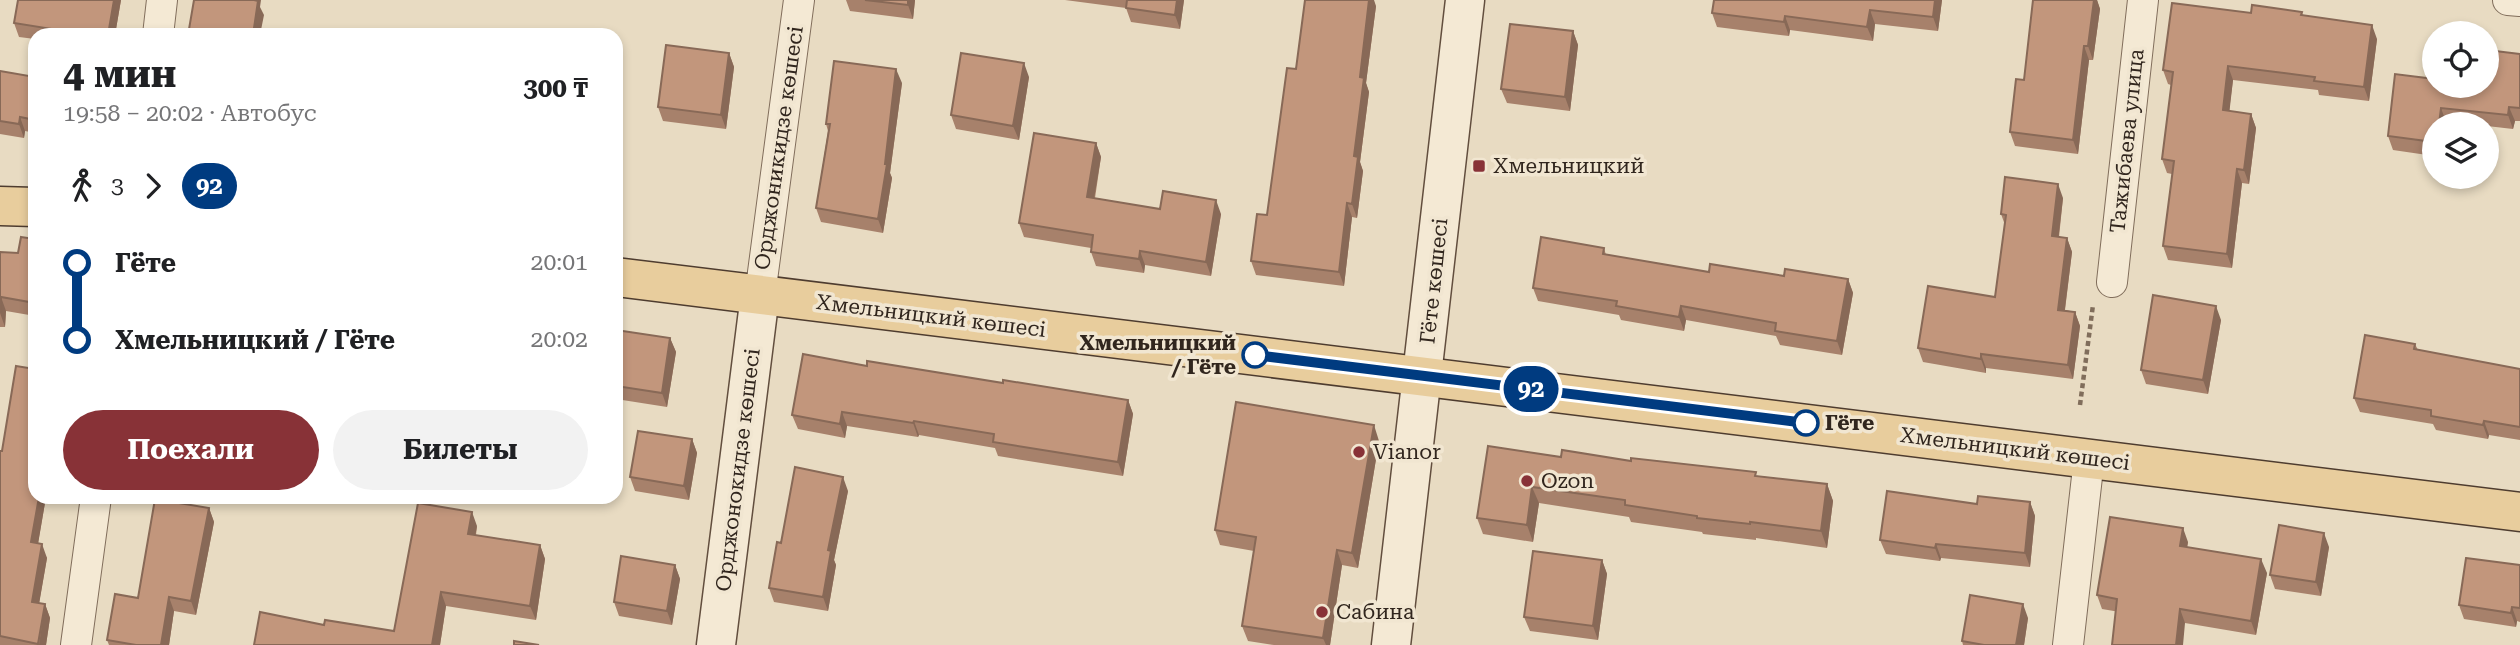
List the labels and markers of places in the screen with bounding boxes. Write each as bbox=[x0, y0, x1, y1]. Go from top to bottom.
place label: Хмельницкий bbox=[1493, 154, 1644, 178]
marker: Хмельницкий bbox=[1471, 158, 1487, 174]
place label: Хмельницкий / Гёте bbox=[1080, 331, 1236, 379]
marker: Хмельницкий / Гёте bbox=[1242, 342, 1268, 368]
marker: Гёте bbox=[1793, 410, 1819, 436]
place label: Гёте bbox=[1825, 411, 1874, 435]
place label: Vianor bbox=[1373, 440, 1441, 464]
marker: Vianor bbox=[1351, 444, 1367, 460]
place label: Ozon bbox=[1541, 469, 1594, 493]
marker: Ozon bbox=[1519, 473, 1535, 489]
place label: Сабина bbox=[1336, 600, 1415, 624]
marker: Сабина bbox=[1314, 604, 1330, 620]

